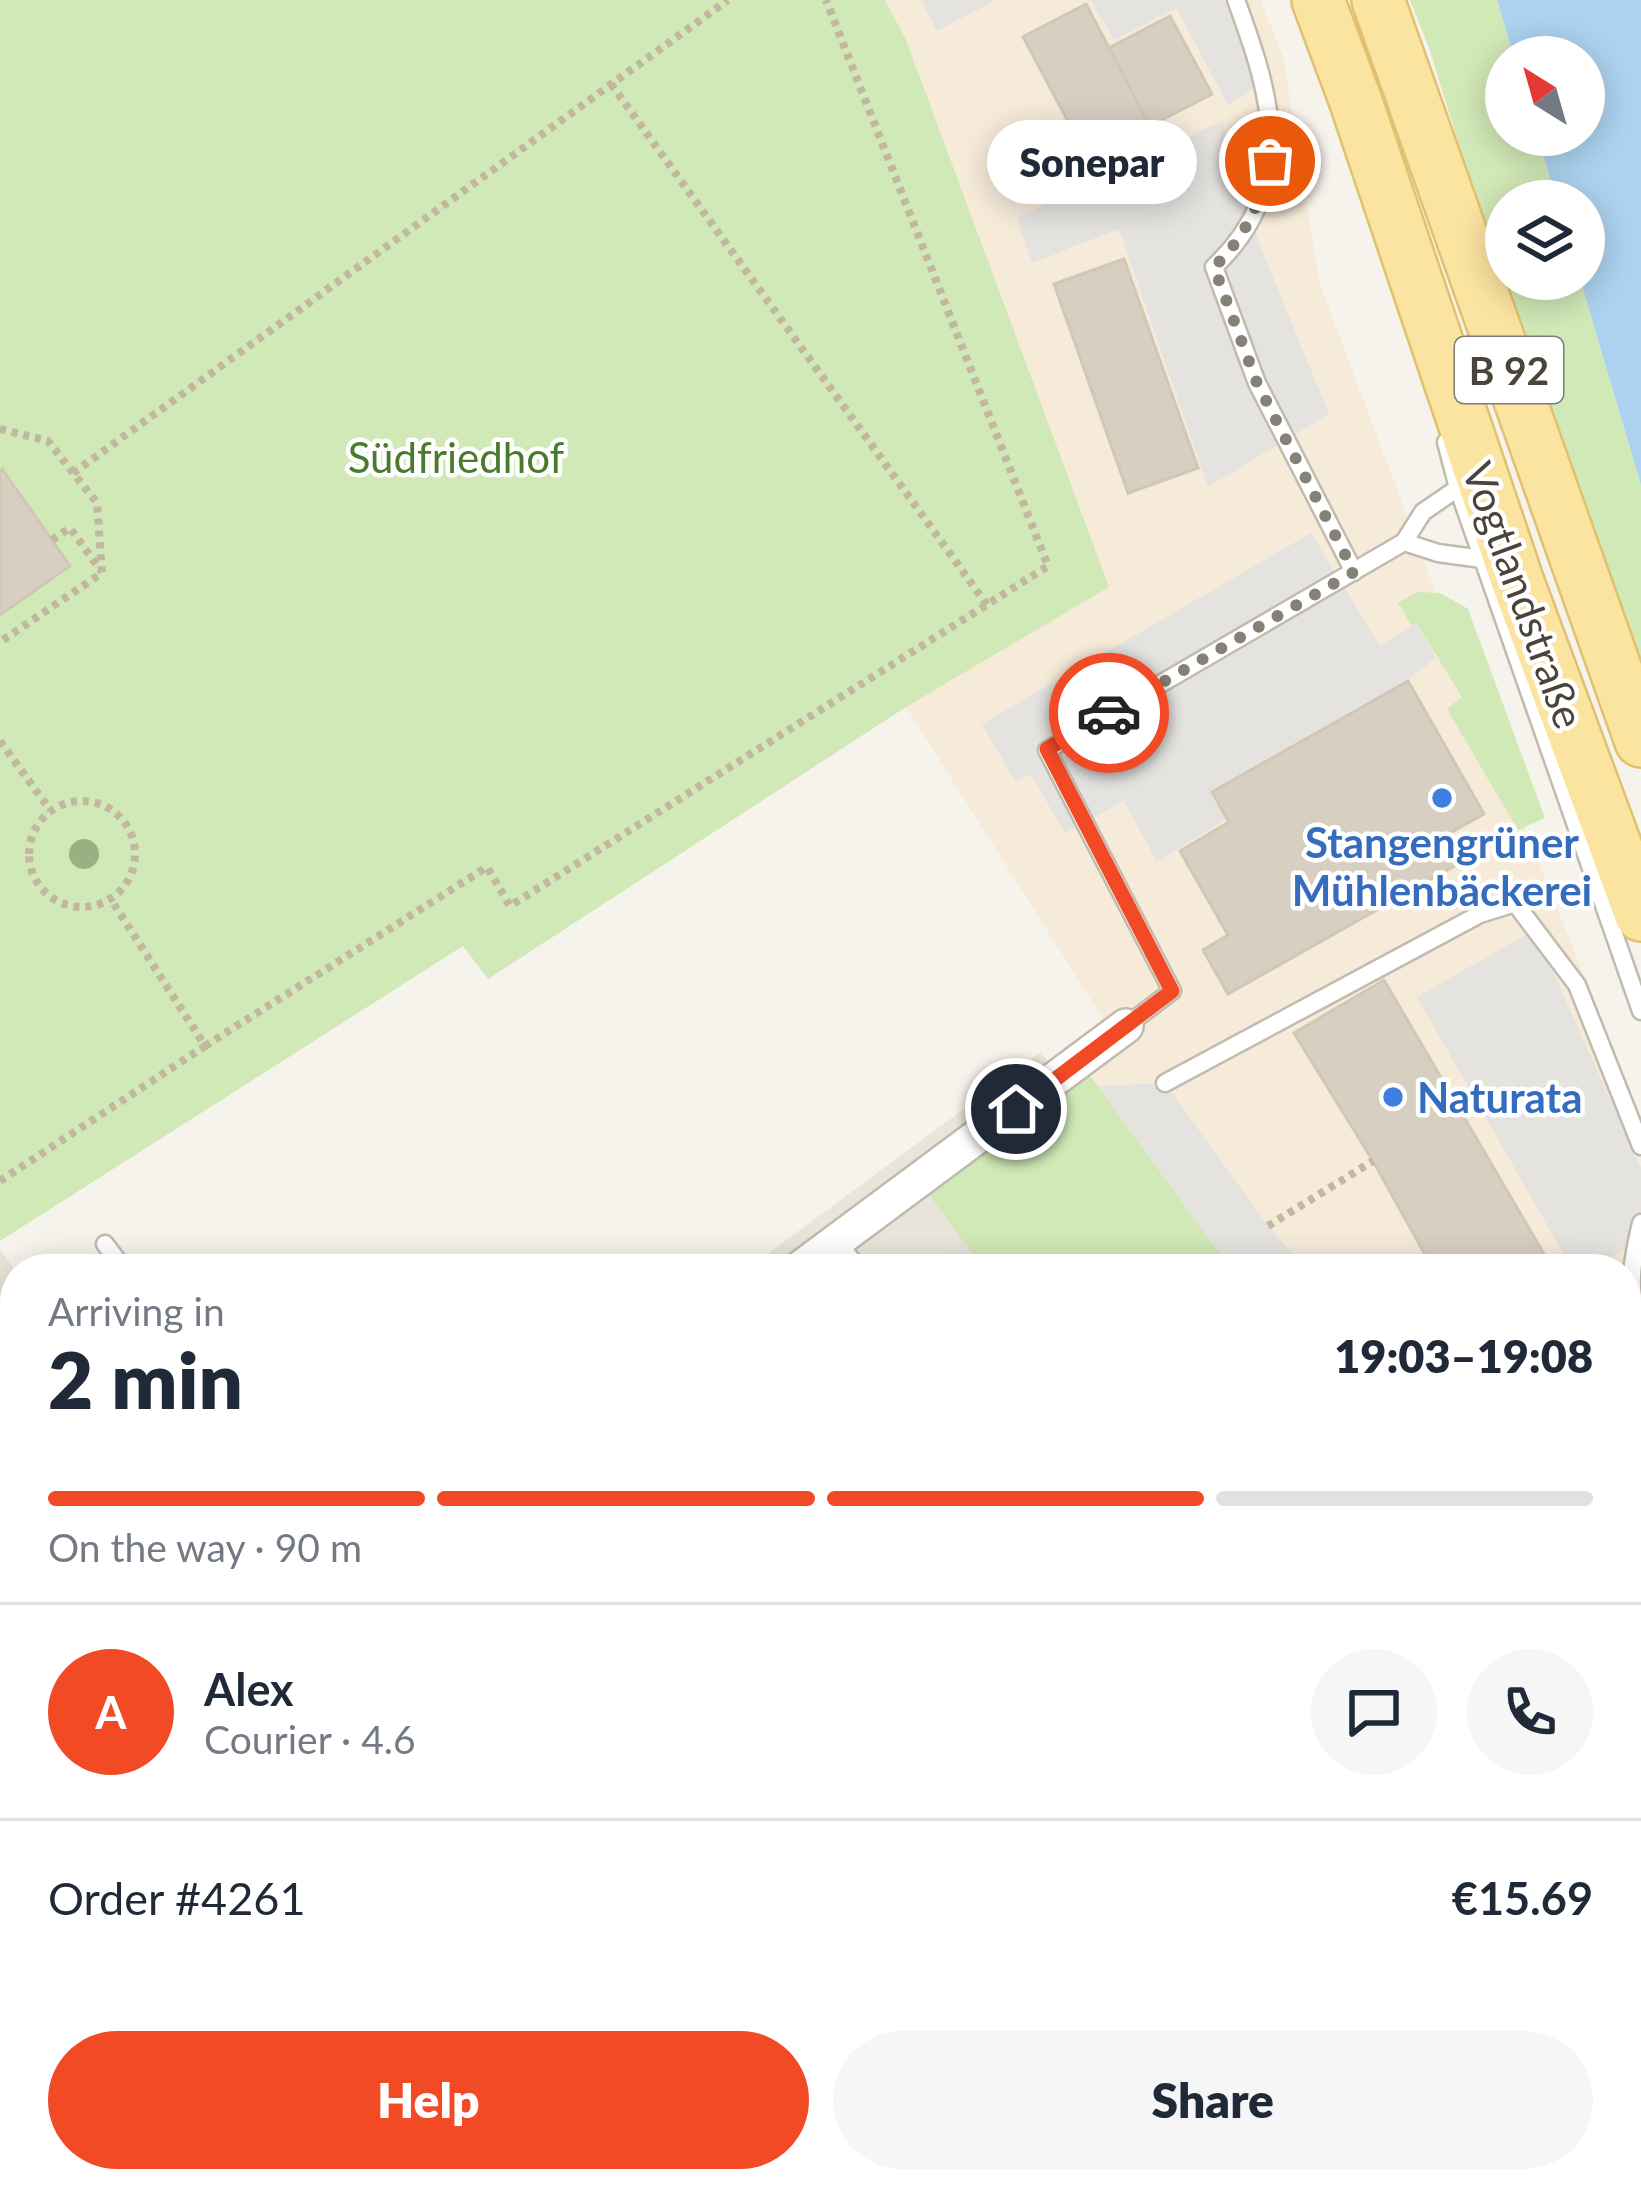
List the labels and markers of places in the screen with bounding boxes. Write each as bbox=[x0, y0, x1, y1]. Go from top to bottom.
pin bbox=[1219, 110, 1321, 212]
callout: Sonepar bbox=[988, 119, 1198, 203]
marker: Stangengrüner Mühlenbäckerei bbox=[1429, 785, 1455, 811]
place label: Stangengrüner Mühlenbäckerei bbox=[1292, 817, 1592, 915]
pin bbox=[965, 1058, 1067, 1160]
place label: Naturata bbox=[1417, 1072, 1583, 1122]
marker: Naturata bbox=[1380, 1084, 1406, 1110]

